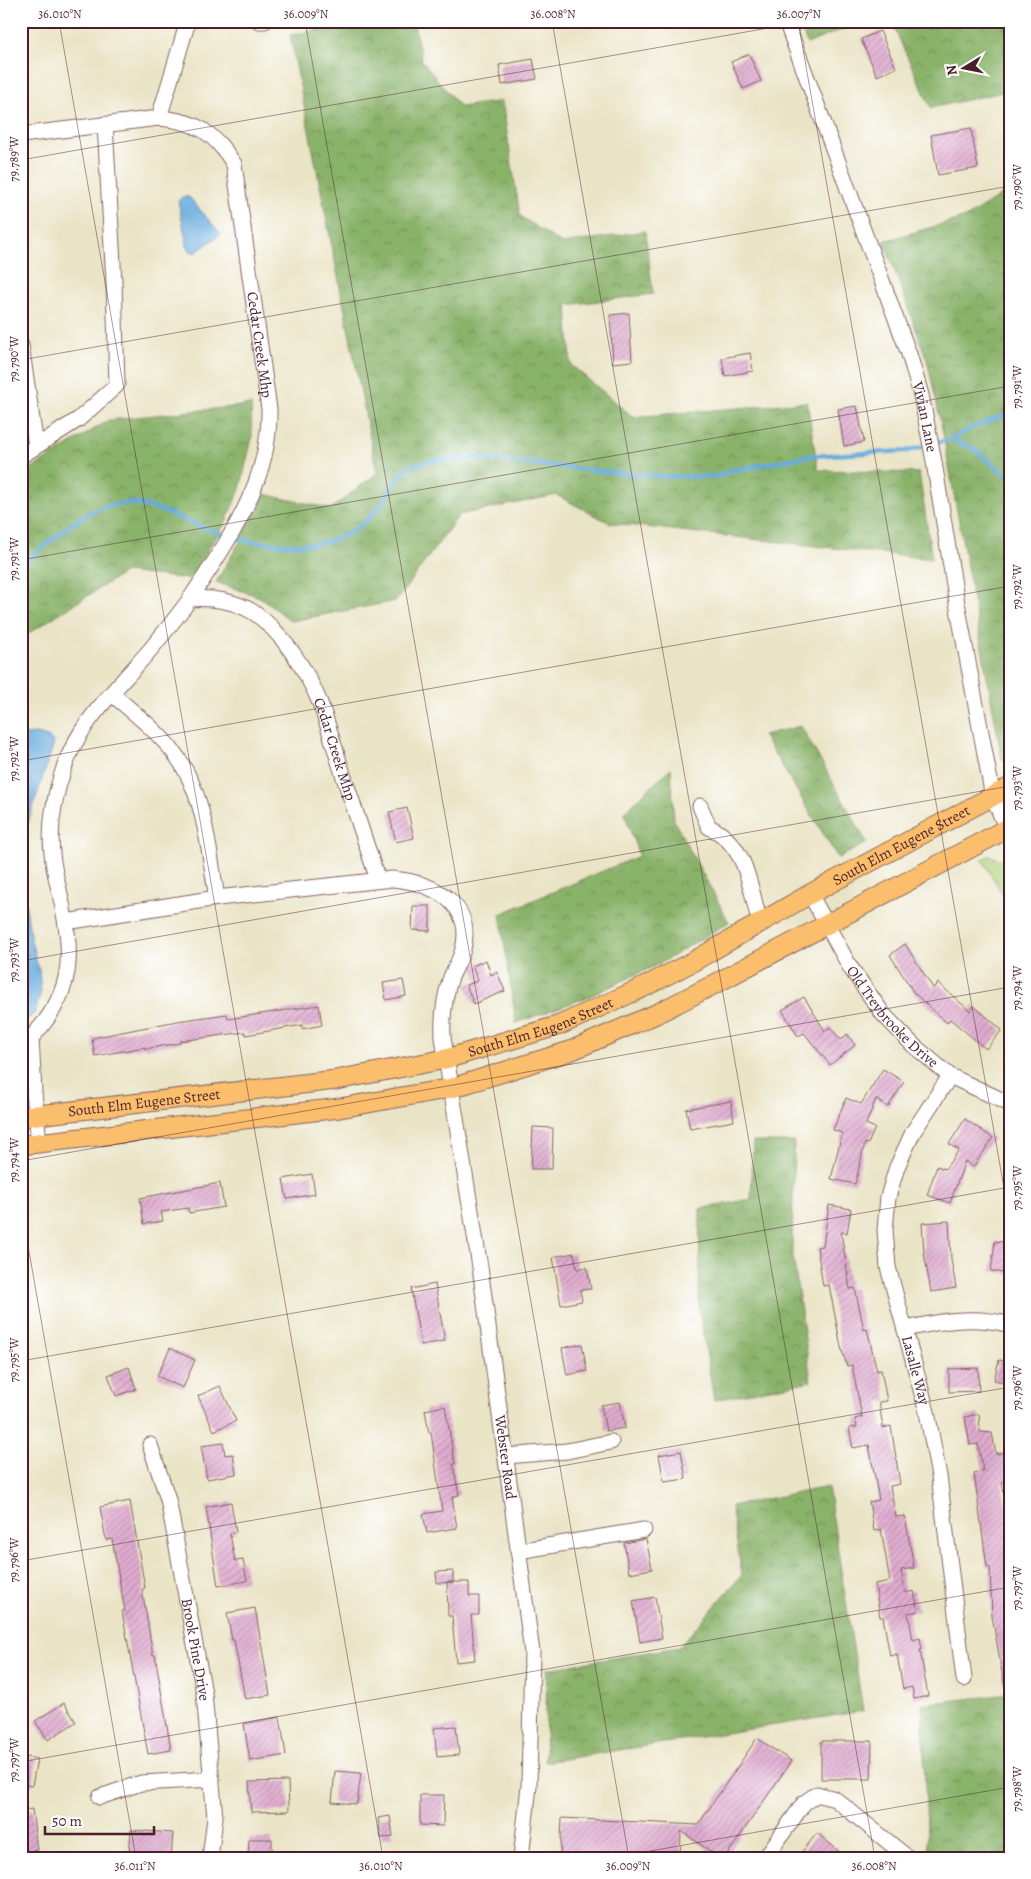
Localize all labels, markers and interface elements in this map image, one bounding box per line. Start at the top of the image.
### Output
text: 36.010°N [38,6,82,22]
text: 36.009°N [284,6,329,22]
text: 36.008°N [530,6,576,22]
text: 36.007°N [777,6,822,22]
north arrow [938,42,988,92]
text: N [941,63,962,77]
text: 79.789°W [6,136,22,182]
text: 79.790°W [1009,163,1025,210]
street label: Cedar Creek Mhp [242,290,277,399]
text: 79.790°W [6,335,22,382]
text: 79.791°W [1009,364,1025,409]
street label: Vivian Lane [907,378,942,454]
text: 79.791°W [6,536,22,581]
text: 79.792°W [1009,564,1025,610]
street label: Cedar Creek Mhp [309,695,361,803]
text: 79.792°W [6,736,22,782]
text: 79.793°W [1009,765,1025,810]
street label: South Elm Eugene Street [829,800,973,890]
text: 79.793°W [6,937,22,982]
street label: Old Treybrooke Drive [842,962,943,1072]
text: 79.794°W [1009,965,1025,1010]
street label: South Elm Eugene Street [465,992,616,1062]
street label: South Elm Eugene Street [67,1084,221,1121]
text: 79.794°W [6,1137,22,1182]
text: 79.795°W [1009,1165,1025,1210]
street label: Lasalle Way [897,1333,935,1407]
text: 79.795°W [6,1337,22,1382]
text: 79.796°W [1009,1365,1025,1411]
street label: Webster Road [490,1413,521,1502]
text: 79.796°W [6,1537,22,1583]
text: 79.797°W [1009,1565,1025,1610]
street label: Brook Pine Drive [177,1597,215,1702]
text: 79.797°W [6,1737,22,1782]
text: 79.798°W [1009,1766,1025,1812]
scale bar [45,1804,154,1836]
text: 50 m [52,1811,82,1831]
text: 36.011°N [114,1858,156,1874]
text: 36.010°N [359,1858,403,1874]
text: 36.009°N [606,1858,651,1874]
text: 36.008°N [851,1858,897,1874]

